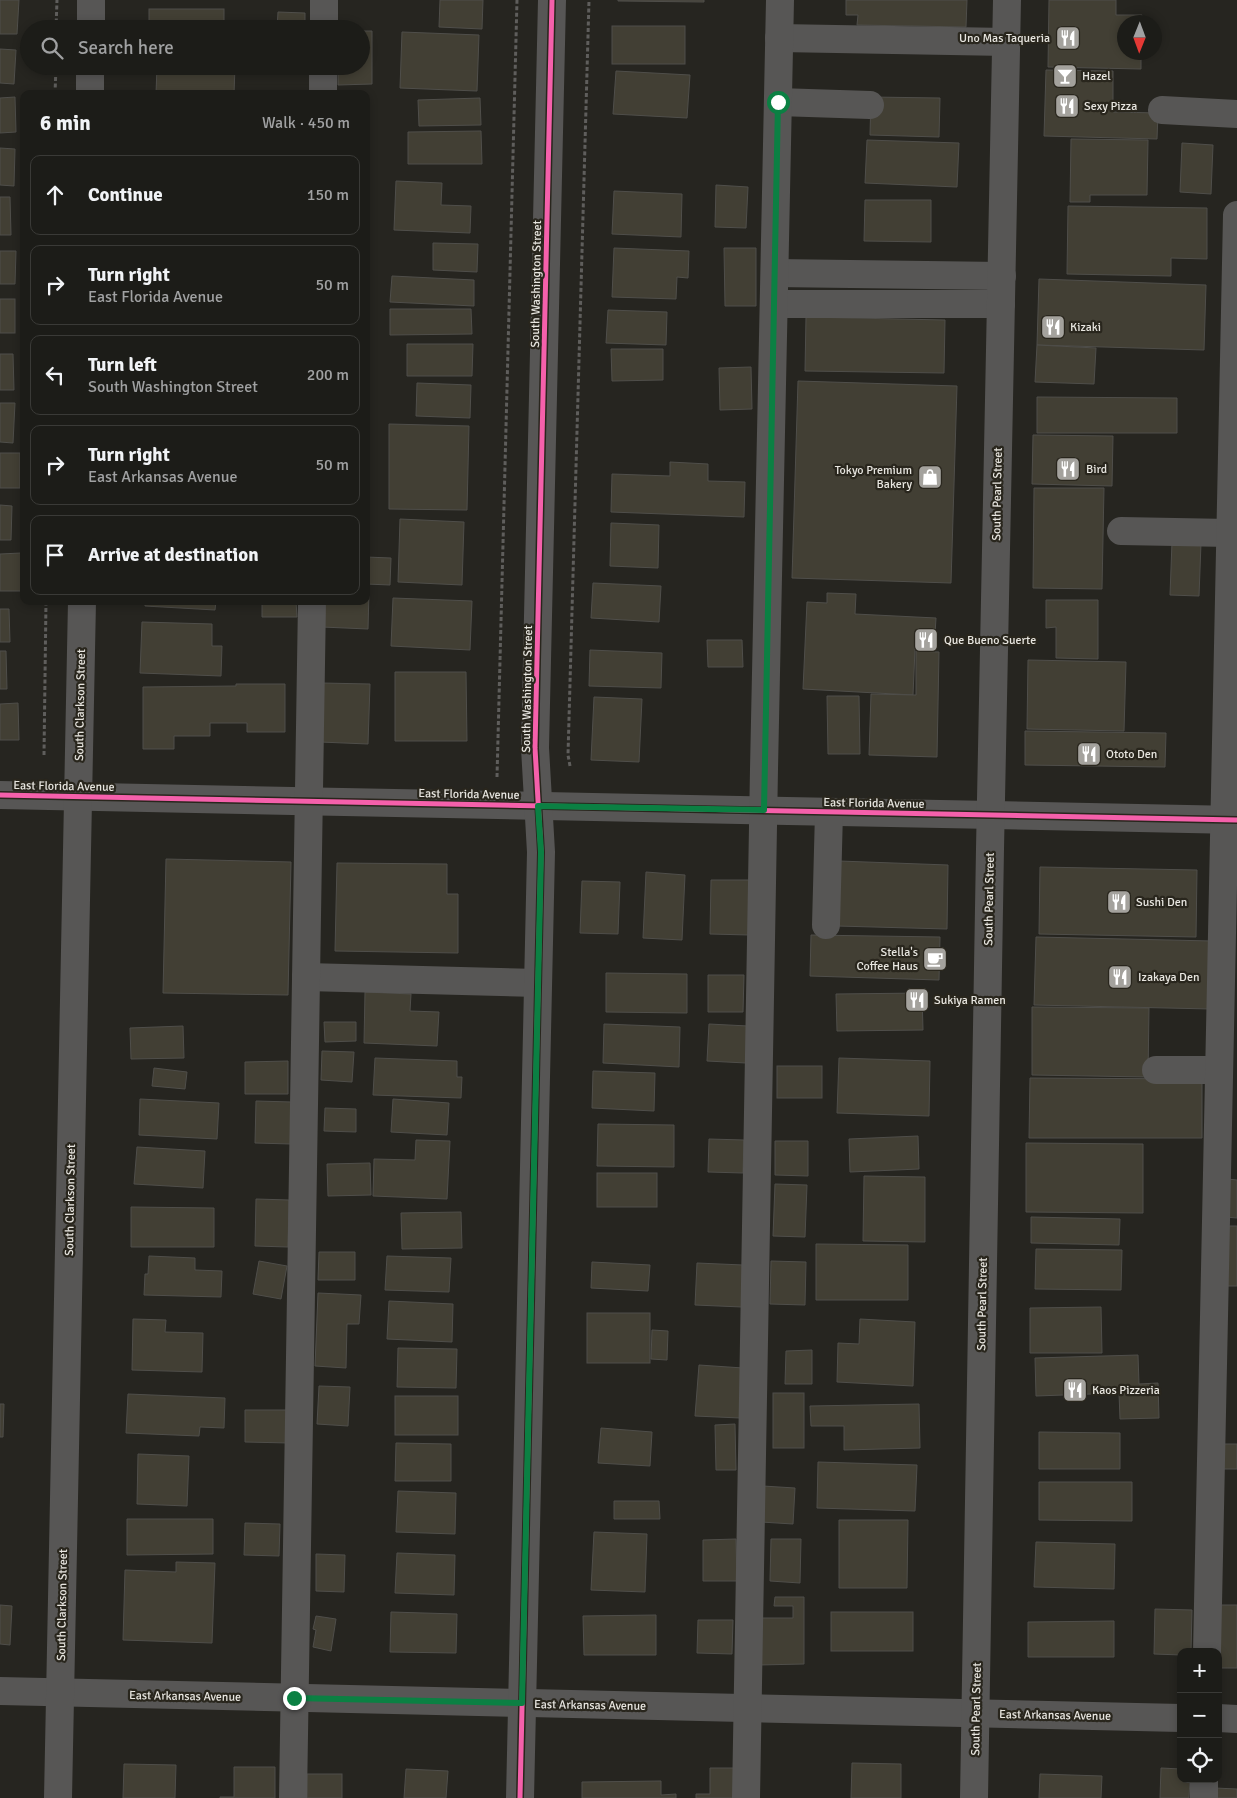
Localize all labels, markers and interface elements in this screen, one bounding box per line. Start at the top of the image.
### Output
north arrow [1117,15,1162,60]
search box [20,20,370,75]
restaurant icon: Uno Mas Taqueria [1055,25,1081,51]
place label: Uno Mas Taqueria [959,31,1050,46]
icon: search [38,34,66,62]
text: Search here [78,36,174,60]
bar icon: Hazel [1052,63,1078,89]
place label: Hazel [1082,69,1111,84]
route start [767,91,790,114]
restaurant icon: Sexy Pizza [1054,93,1080,119]
place label: Sexy Pizza [1084,99,1137,114]
text: 6 min [40,110,91,136]
text: Walk · 450 m [262,113,350,133]
icon: ahead [41,181,69,209]
text: Continue [88,183,163,207]
text: 150 m [307,185,349,205]
street label: South Washington Street [528,220,545,348]
text: Turn right [88,263,170,287]
icon: right [41,271,69,299]
text: 50 m [315,275,349,295]
text: East Florida Avenue [88,287,223,307]
restaurant icon: Kizaki [1040,314,1066,340]
place label: Kizaki [1070,320,1101,335]
text: Turn left [88,353,157,377]
icon: left [41,361,69,389]
text: 200 m [307,365,349,385]
text: South Washington Street [88,377,258,397]
text: Turn right [88,443,170,467]
street label: South Pearl Street [989,447,1006,541]
icon: right [41,451,69,479]
text: 50 m [315,455,349,475]
restaurant icon: Bird [1055,456,1081,482]
place label: Bird [1086,462,1107,477]
place label: Tokyo Premium Bakery [835,463,912,492]
shop icon: Tokyo Premium Bakery [917,464,943,490]
text: East Arkansas Avenue [88,467,237,487]
icon: arrive [41,541,69,569]
text: Arrive at destination [88,543,259,567]
street label: South Washington Street [519,625,536,753]
restaurant icon: Que Bueno Suerte [913,627,939,653]
place label: Que Bueno Suerte [944,633,1036,648]
street label: South Clarkson Street [72,649,89,761]
restaurant icon: Ototo Den [1076,741,1102,767]
place label: Ototo Den [1106,747,1157,762]
street label: East Florida Avenue [13,778,115,795]
street label: East Florida Avenue [418,786,520,803]
street label: East Florida Avenue [823,795,925,812]
street label: South Pearl Street [981,852,998,946]
restaurant icon: Sushi Den [1106,889,1132,915]
place label: Sushi Den [1136,895,1187,910]
place label: Stella's Coffee Haus [856,945,918,974]
cafe icon: Stella's Coffee Haus [922,946,948,972]
restaurant icon: Izakaya Den [1107,964,1133,990]
place label: Izakaya Den [1138,970,1199,985]
restaurant icon: Sukiya Ramen [904,987,930,1013]
place label: Sukiya Ramen [934,993,1006,1008]
street label: South Clarkson Street [62,1144,79,1256]
street label: South Pearl Street [974,1257,991,1351]
restaurant icon: Kaos Pizzeria [1062,1377,1088,1403]
place label: Kaos Pizzeria [1092,1383,1160,1398]
street label: South Clarkson Street [54,1549,71,1661]
map controls [1177,1648,1222,1783]
button: + [1177,1648,1222,1693]
street label: South Pearl Street [968,1662,985,1756]
route end [283,1687,306,1710]
street label: East Arkansas Avenue [129,1688,241,1705]
button: − [1177,1693,1222,1738]
street label: East Arkansas Avenue [534,1697,646,1714]
street label: East Arkansas Avenue [999,1707,1111,1724]
button: locate [1177,1738,1222,1783]

